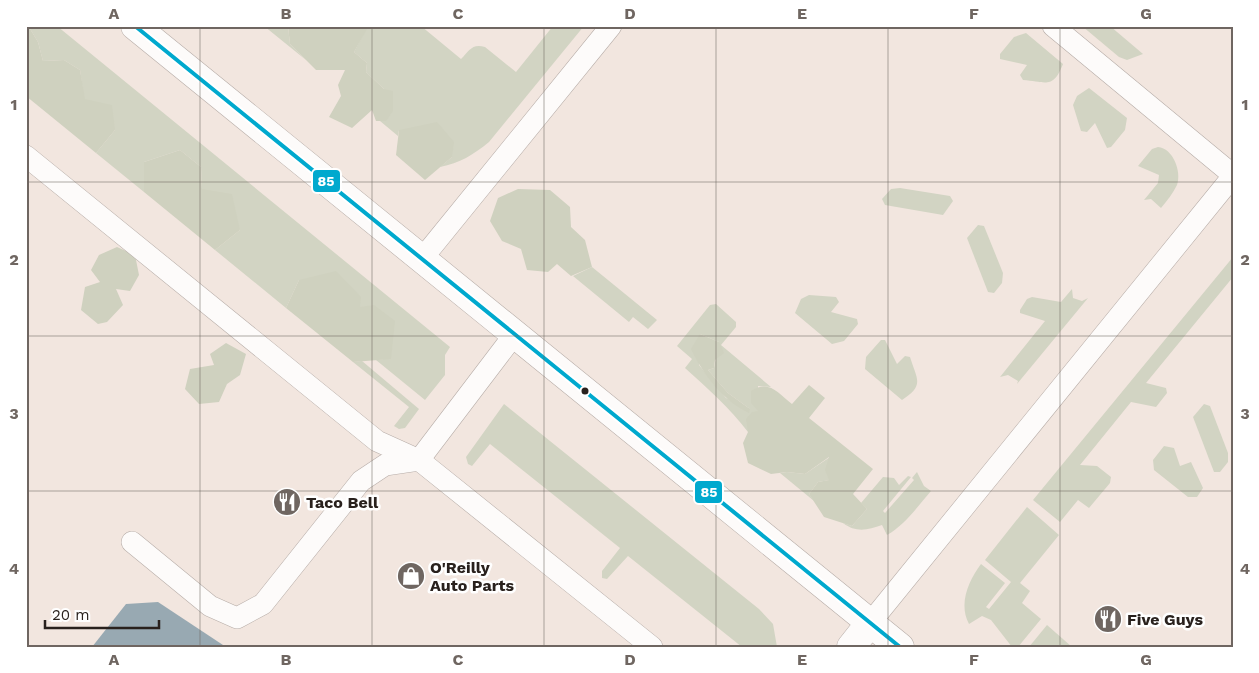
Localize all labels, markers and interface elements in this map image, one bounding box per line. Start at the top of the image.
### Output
text: A [109,4,120,23]
text: B [281,4,292,23]
text: C [453,4,464,23]
text: D [624,4,636,23]
text: E [797,4,807,23]
text: F [969,4,979,23]
text: G [1140,4,1152,23]
text: 1 [11,95,17,114]
text: 1 [1242,95,1248,114]
line badge: 85 [312,169,341,193]
text: 85 [318,173,334,189]
text: 2 [9,250,19,269]
text: 2 [1240,250,1250,269]
unlabelled marker [580,386,590,396]
text: 3 [9,404,19,423]
text: 3 [1240,404,1250,423]
line badge: 85 [694,480,723,504]
text: 85 [701,484,717,500]
restaurant icon: Taco Bell [272,487,302,517]
place label: Taco Bell [306,493,379,512]
place label: O'Reilly Auto Parts [430,558,514,595]
text: 4 [9,559,19,578]
text: 4 [1240,559,1250,578]
shop icon: O'Reilly Auto Parts [396,561,426,591]
scale bar [45,598,159,630]
restaurant icon: Five Guys [1093,604,1123,634]
text: 20 m [52,606,90,624]
place label: Five Guys [1127,610,1203,629]
text: A [109,650,120,669]
text: B [281,650,292,669]
text: C [453,650,464,669]
text: D [624,650,636,669]
text: E [797,650,807,669]
text: F [969,650,979,669]
text: G [1140,650,1152,669]

